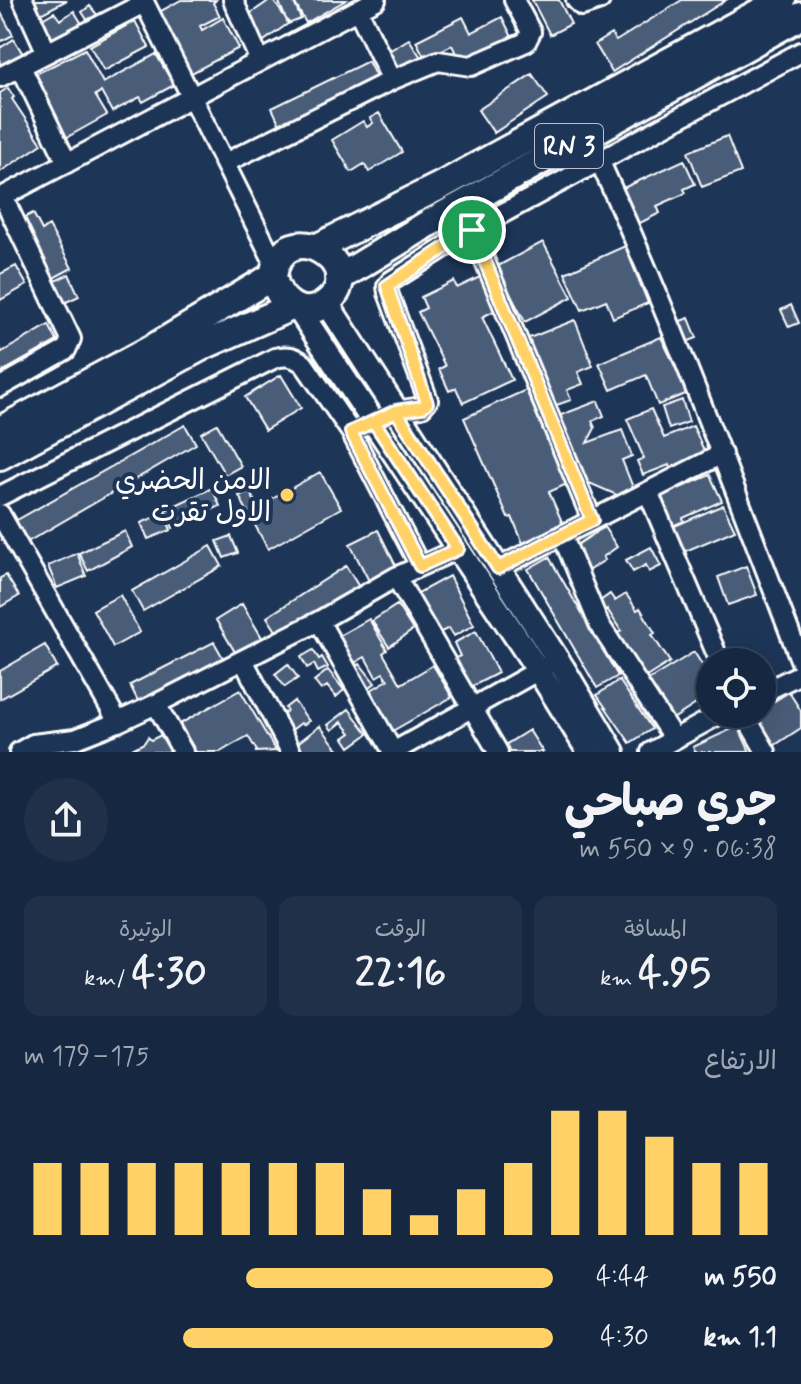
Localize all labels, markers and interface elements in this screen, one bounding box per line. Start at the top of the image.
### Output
road number: RN 3 [535,124,603,168]
pin [438,196,506,264]
icon: arrive [450,208,494,252]
place label: الامن الحضري الاول تقرت [115,463,271,532]
marker: الامن الحضري الاول تقرت [278,486,296,504]
map controls [696,648,776,728]
button: locate [696,648,776,728]
text: جري صباحي [564,774,777,832]
button: share [24,778,108,862]
text: 06:38 · 9 × 550 m [580,833,777,867]
text: الوتيرة [119,916,172,944]
text: الوقت [375,916,426,944]
text: المسافة [624,916,687,944]
text: 4:30 [132,948,207,1000]
text: 22:16 [355,948,446,1000]
text: 4.95 [638,948,711,1000]
text: /km [84,965,132,993]
text: km [600,965,638,993]
text: 175–179 m [24,1040,149,1074]
text: الارتفاع [704,1045,777,1079]
text: 4:44 [596,1261,649,1295]
text: 550 m [704,1261,777,1295]
text: 4:30 [600,1321,649,1355]
text: 1.1 km [703,1321,777,1355]

